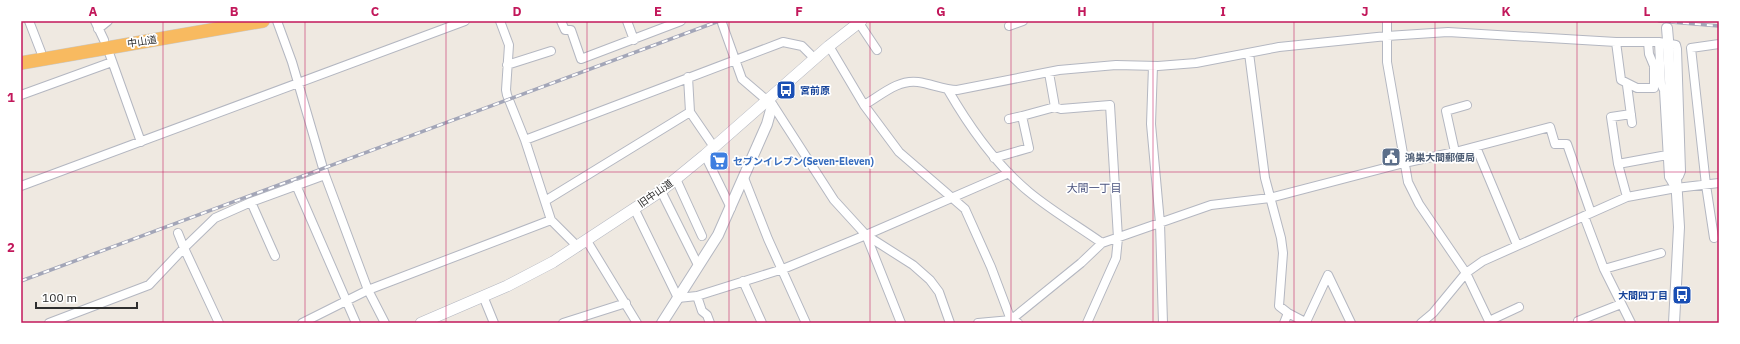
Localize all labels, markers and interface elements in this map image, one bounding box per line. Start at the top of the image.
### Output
text: A [89,3,98,20]
text: B [230,3,239,20]
text: C [371,3,380,20]
text: D [512,3,522,20]
text: E [654,3,662,20]
text: F [795,3,803,20]
text: G [936,3,946,20]
text: H [1077,3,1087,20]
text: I [1220,3,1226,20]
text: J [1361,3,1369,20]
text: K [1501,3,1511,20]
text: L [1644,3,1651,20]
street label: 中山道 [126,33,158,50]
bus stop icon: 宮前原 [775,79,797,101]
place label: 宮前原 [800,84,830,97]
text: 1 [7,89,15,106]
public building icon: 鴻巣大間郵便局 [1380,146,1402,168]
supermarket icon: セブンイレブン(Seven-Eleven) [708,150,730,172]
place label: 鴻巣大間郵便局 [1405,151,1475,164]
place label: セブンイレブン(Seven-Eleven) [733,155,875,168]
street label: 旧中山道 [635,177,675,210]
district label: 大間一丁目 [1067,181,1122,195]
text: 2 [7,239,15,256]
scale bar [36,284,137,310]
bus stop icon: 大間四丁目 [1671,284,1693,306]
place label: 大間四丁目 [1618,289,1668,302]
text: 100 m [42,290,77,305]

